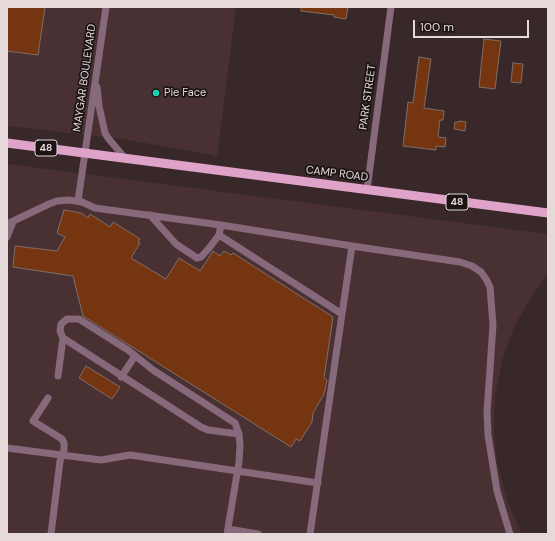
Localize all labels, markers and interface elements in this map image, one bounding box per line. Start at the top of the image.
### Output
scale bar [415,12,531,38]
text: 100 m [420,19,454,35]
street label: MAYGAR BOULEVARD [71,23,99,133]
street label: PARK STREET [357,63,379,131]
place label: Pie Face [164,86,206,100]
marker: Pie Face [151,88,161,98]
road number: 48 [35,140,57,156]
street label: CAMP ROAD [305,164,369,184]
road number: 48 [446,194,468,210]

